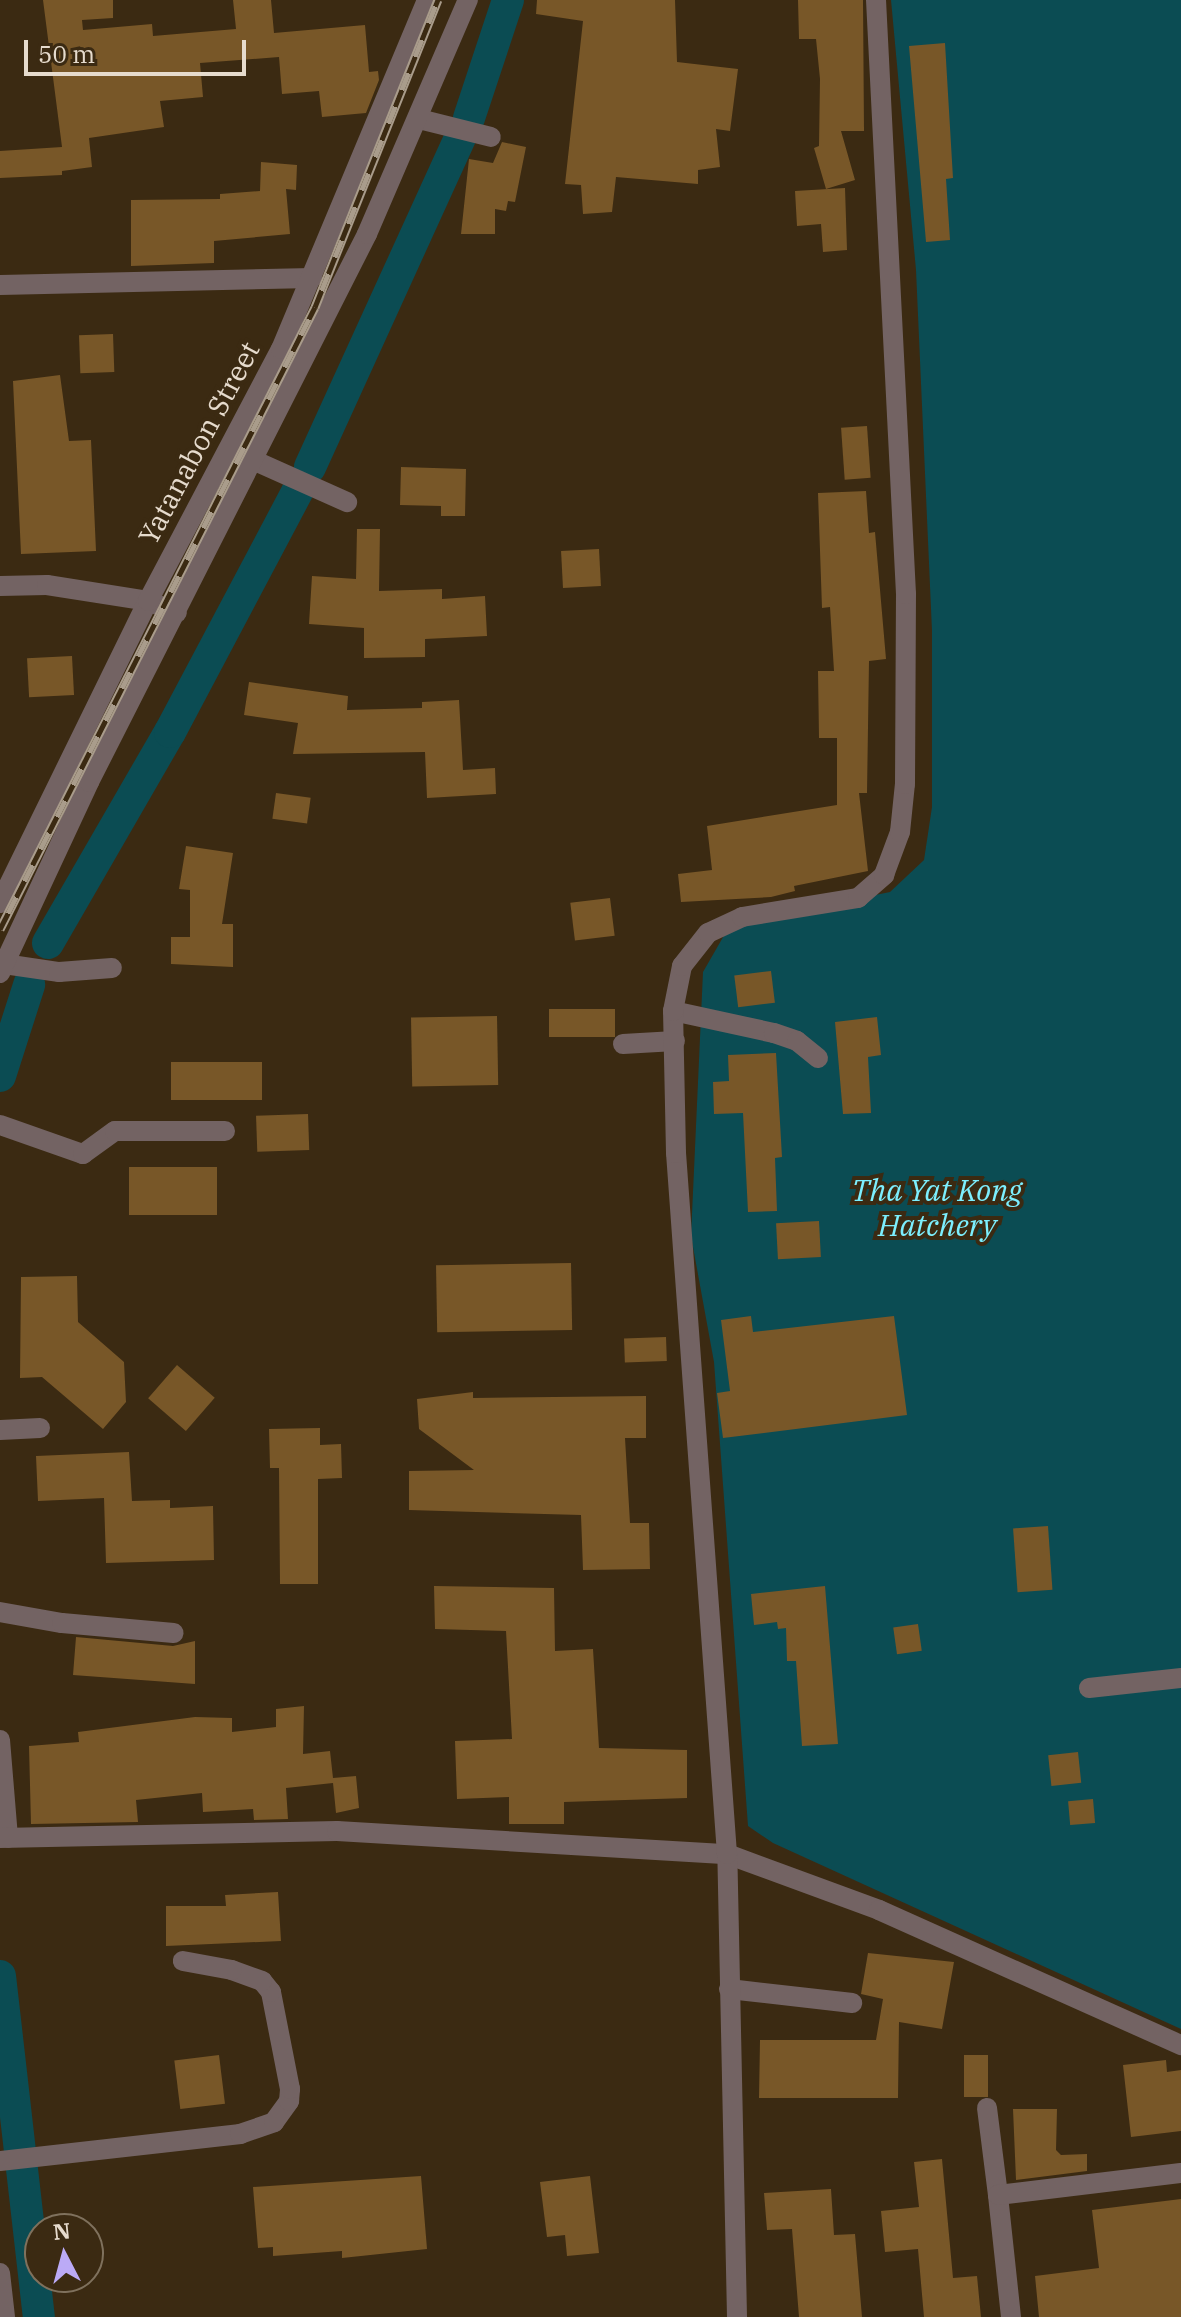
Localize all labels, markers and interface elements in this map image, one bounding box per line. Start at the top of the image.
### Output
scale bar [28,24,250,74]
text: 50 m [38,38,95,70]
street label: Yatanabon Street [131,336,267,550]
water label: Tha Yat Kong Hatchery [852,1172,1022,1242]
north arrow [24,2213,104,2293]
text: N [51,2215,72,2246]

